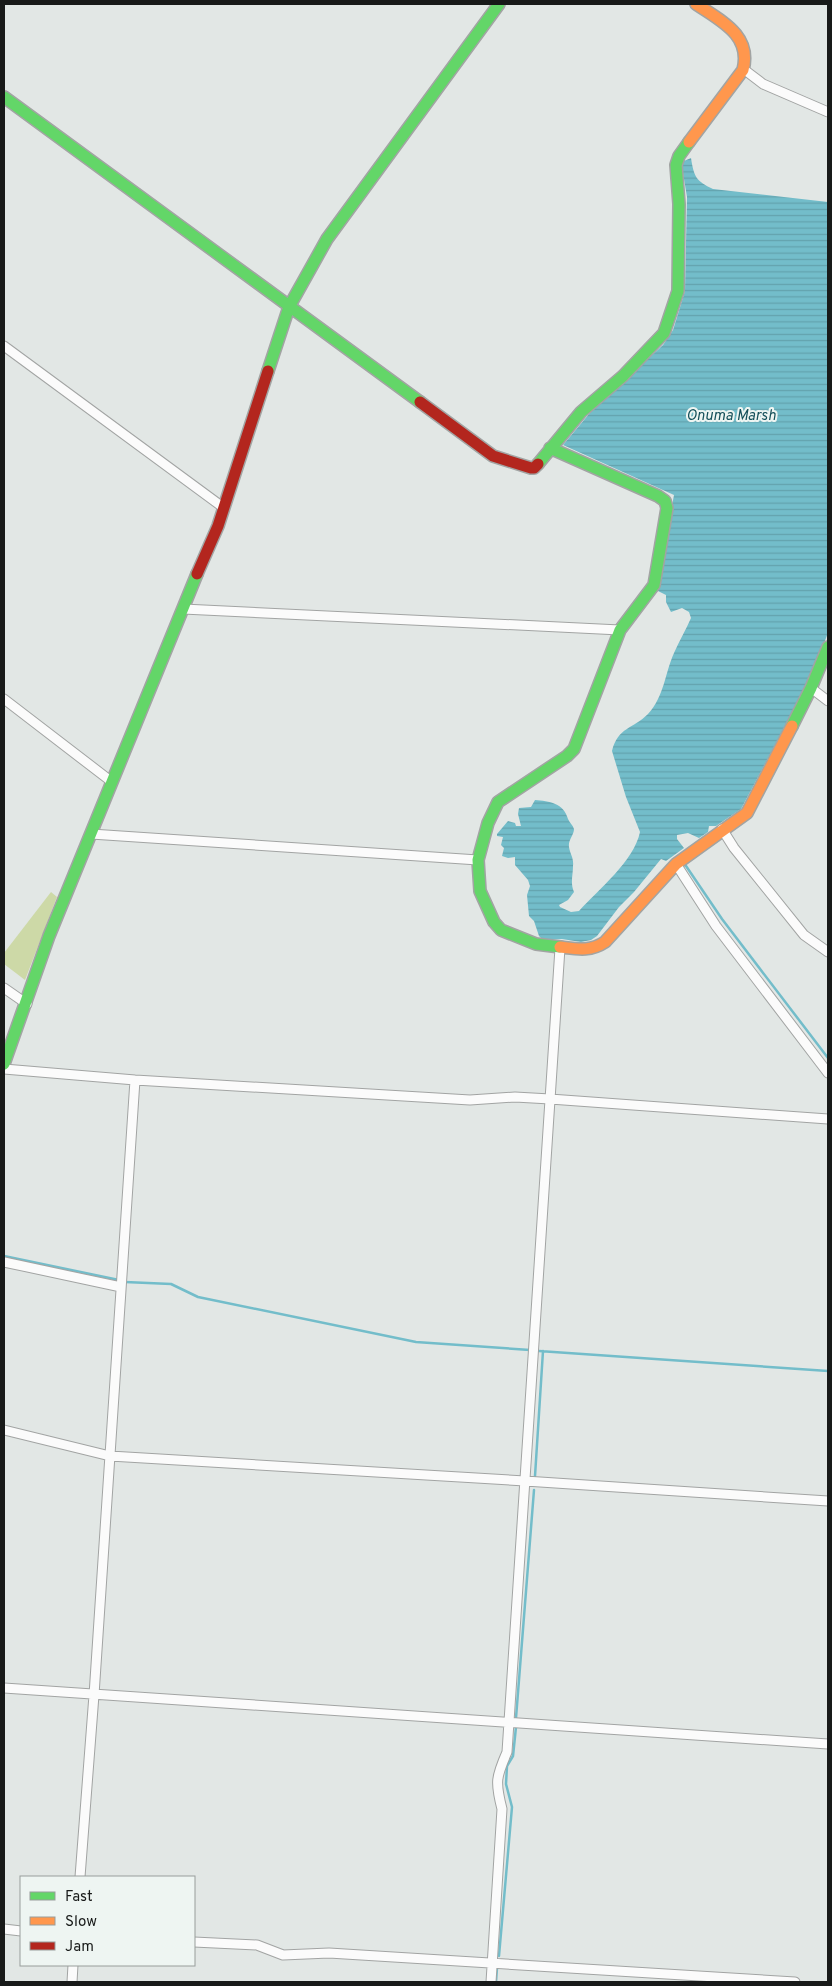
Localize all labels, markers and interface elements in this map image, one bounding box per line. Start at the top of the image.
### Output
water label: Onuma Marsh [686,407,776,426]
legend [20,1876,195,1966]
text: Fast [65,1888,93,1907]
text: Slow [65,1913,97,1932]
text: Jam [65,1938,94,1957]

